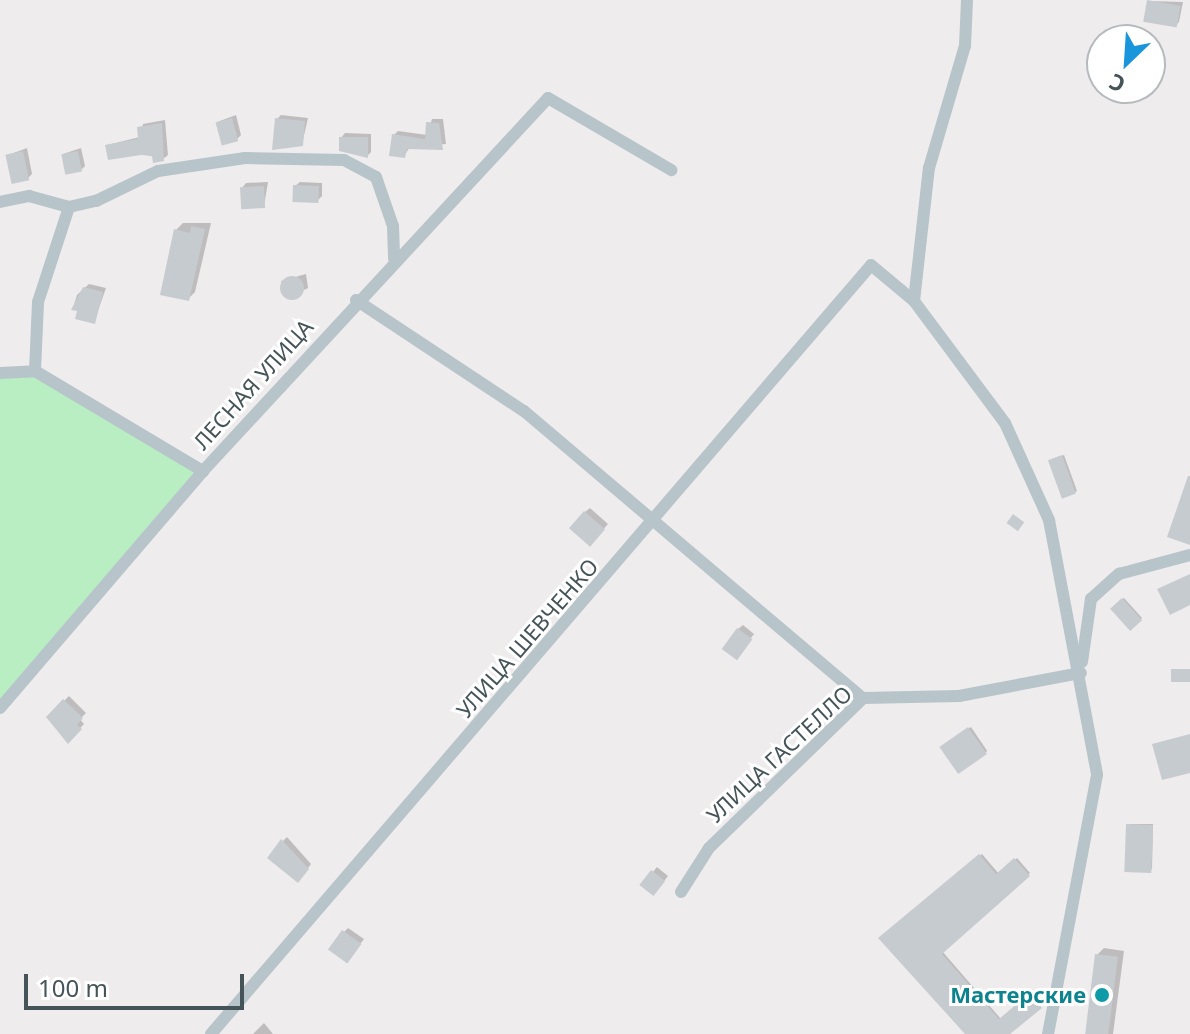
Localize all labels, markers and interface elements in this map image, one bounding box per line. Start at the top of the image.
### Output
north arrow [1086,24,1166,104]
text: С [1104,67,1129,101]
street label: ЛЕСНАЯ УЛИЦА [188,314,318,454]
street label: УЛИЦА ШЕВЧЕНКО [451,553,603,723]
street label: УЛИЦА ГАСТЕЛЛО [701,680,857,828]
scale bar [28,958,248,1008]
text: 100 m [38,971,108,1004]
place label: Мастерские [950,982,1086,1008]
marker: Мастерские [1093,986,1111,1004]

